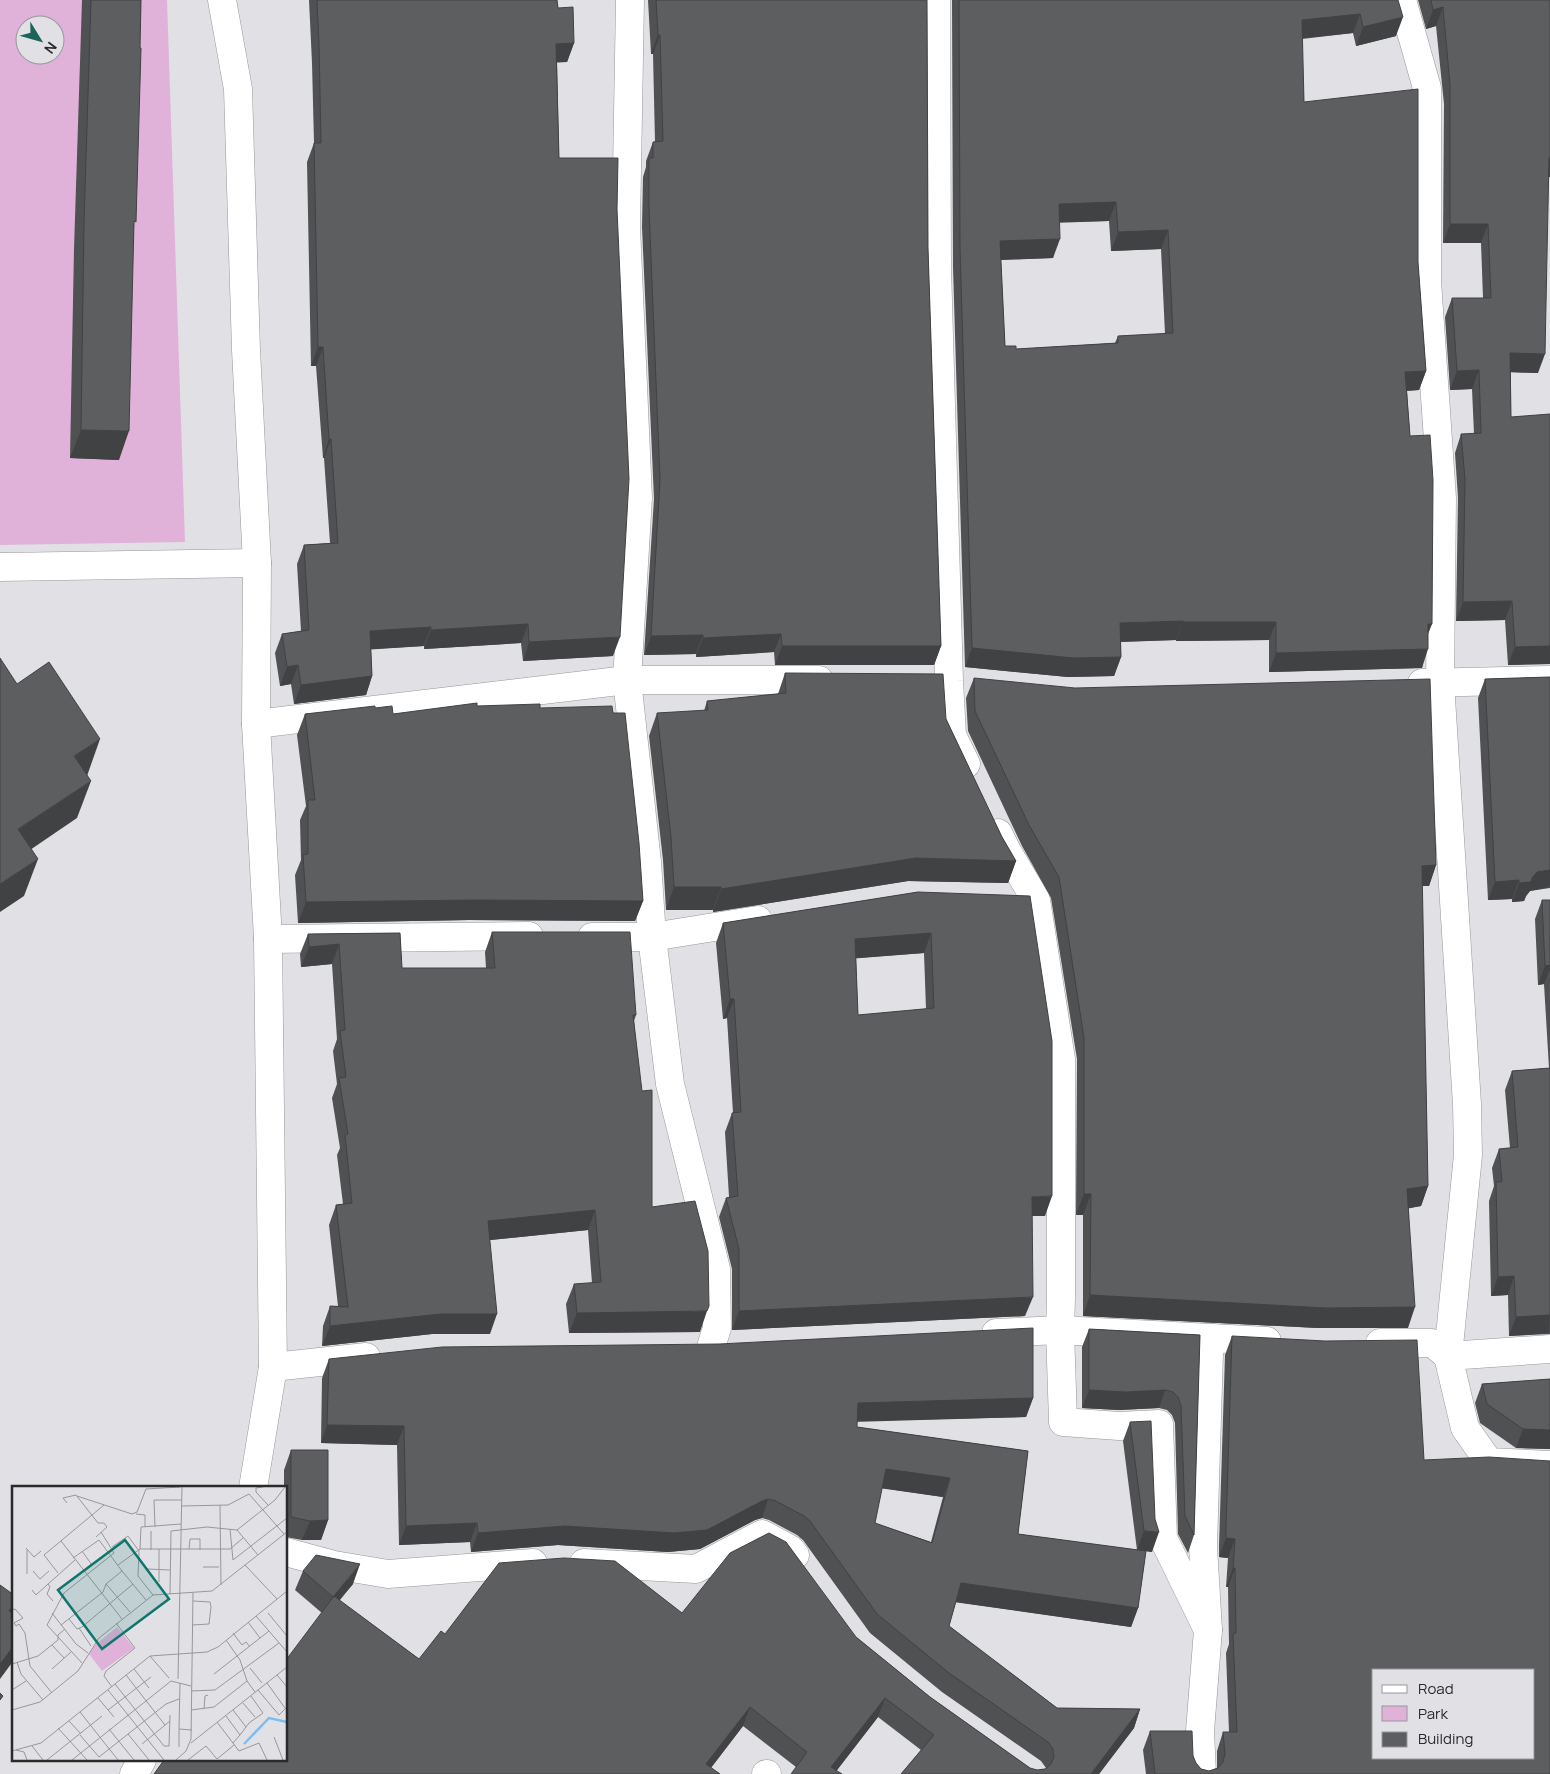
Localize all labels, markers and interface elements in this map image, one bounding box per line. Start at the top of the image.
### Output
north arrow [15,15,65,65]
text: N [40,38,61,58]
inset map [12,1486,288,1762]
legend [1372,1669,1535,1759]
text: Road [1418,1678,1454,1699]
text: Park [1418,1703,1448,1724]
text: Building [1418,1728,1473,1749]

